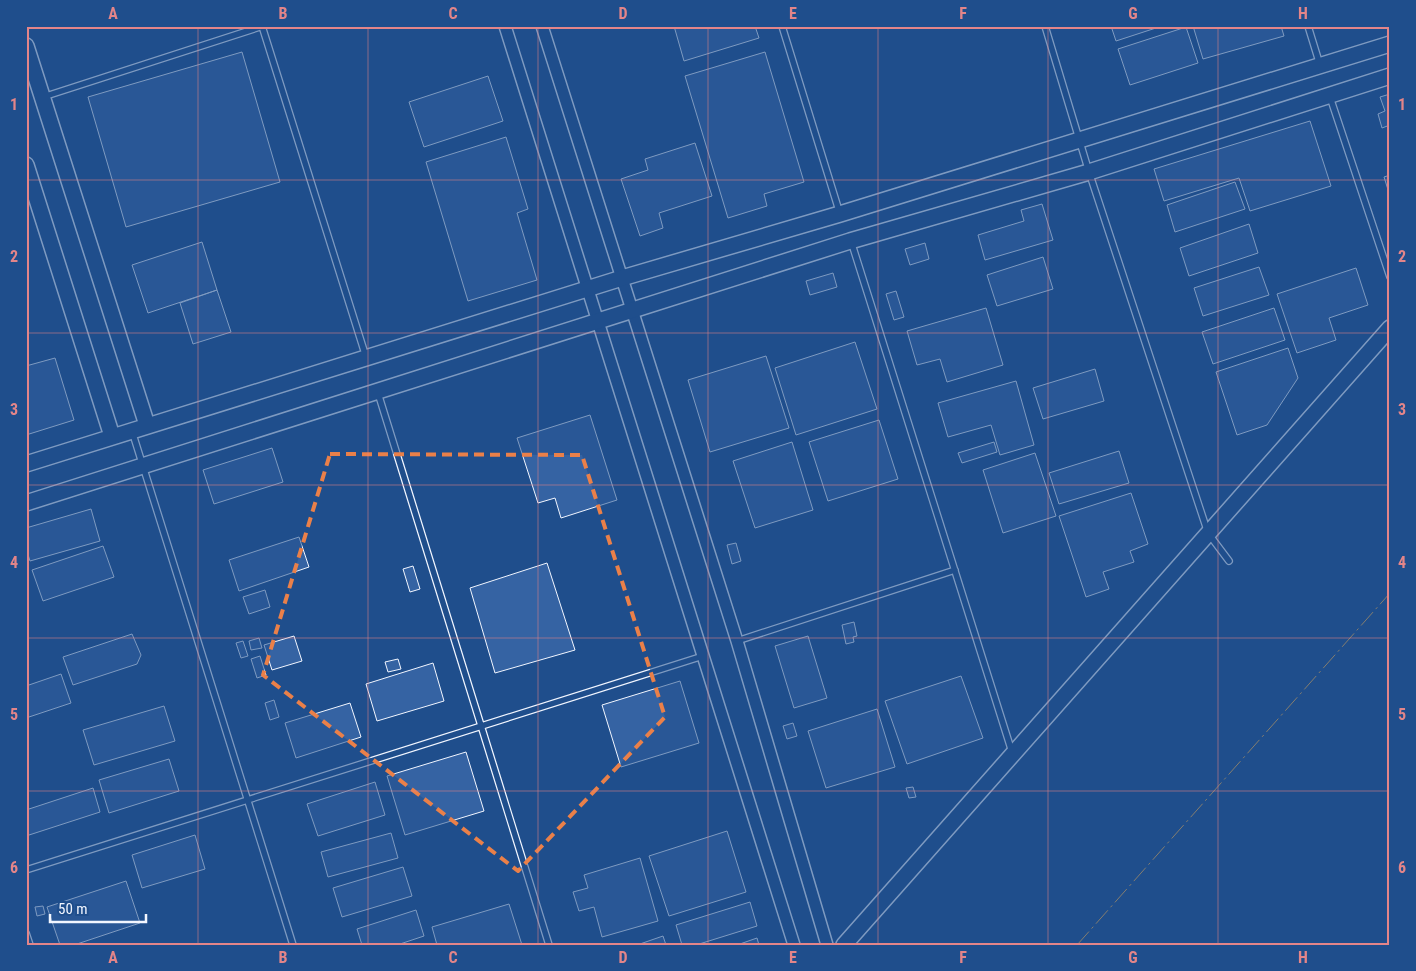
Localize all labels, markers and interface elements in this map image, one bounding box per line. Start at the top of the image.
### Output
text: A [108,4,118,23]
text: B [279,4,288,23]
text: C [448,4,458,23]
text: D [618,4,628,23]
text: E [789,4,797,23]
text: F [959,4,967,23]
text: G [1128,4,1138,23]
text: H [1298,4,1308,23]
text: 1 [10,95,18,114]
text: 1 [1398,95,1406,114]
text: 2 [10,247,18,266]
text: 2 [1398,247,1406,266]
text: 3 [10,400,18,419]
text: 3 [1398,400,1406,419]
text: 4 [10,553,18,572]
text: 4 [1398,553,1406,572]
text: 5 [10,705,18,724]
text: 5 [1398,705,1406,724]
text: 6 [10,858,18,877]
text: 6 [1398,858,1406,877]
scale bar [50,891,146,923]
text: 50 m [58,900,88,918]
text: A [108,948,118,967]
text: B [279,948,288,967]
text: C [448,948,458,967]
text: D [618,948,628,967]
text: E [789,948,797,967]
text: F [959,948,967,967]
text: G [1128,948,1138,967]
text: H [1298,948,1308,967]

